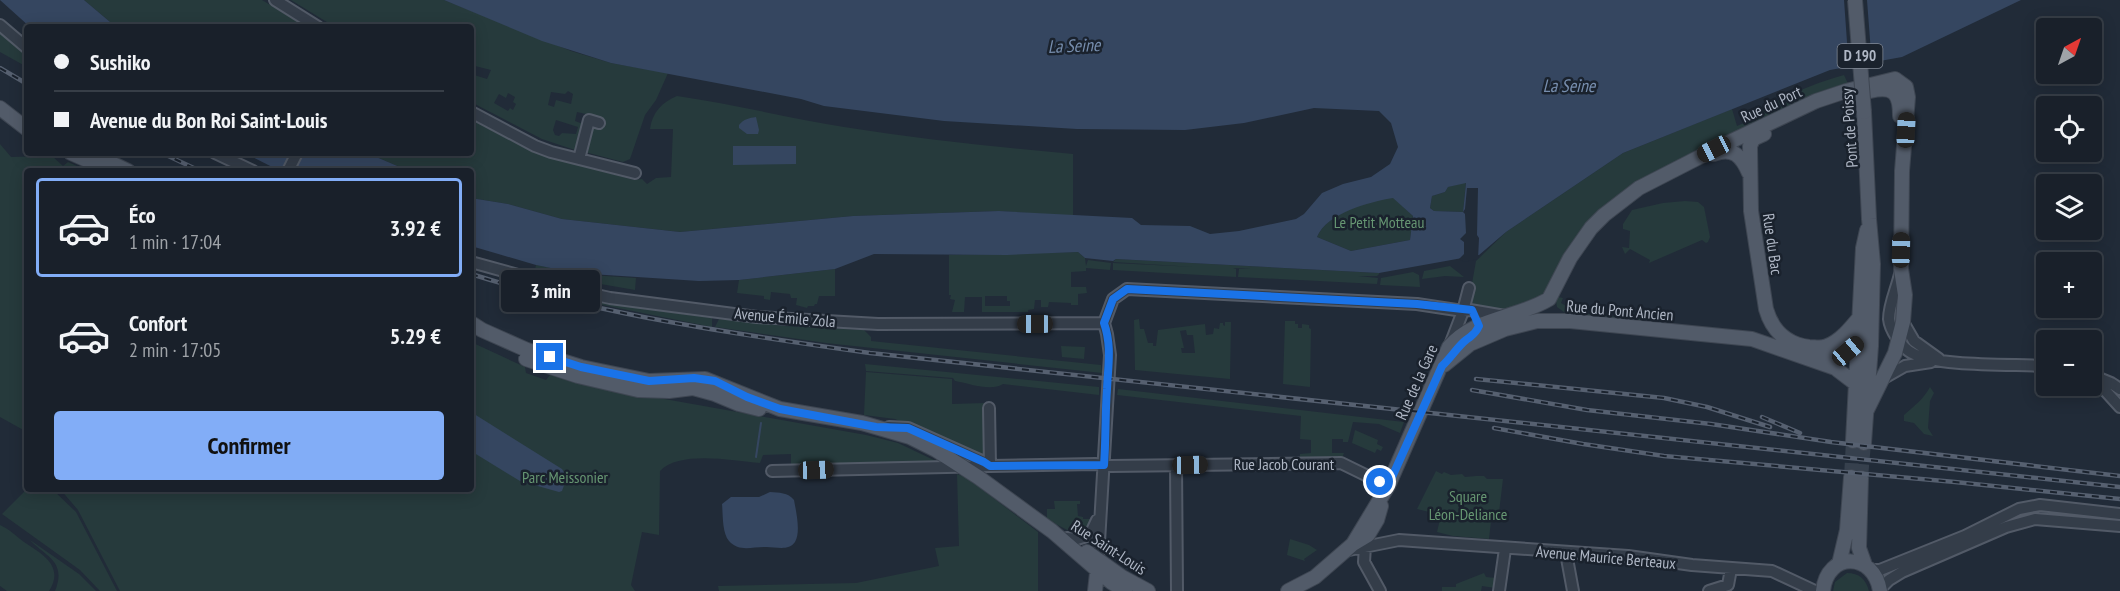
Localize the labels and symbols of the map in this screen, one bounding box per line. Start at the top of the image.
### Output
north arrow [2036,18,2102,84]
water label: La Seine [1047,33,1102,58]
road number: D 190 [1838,44,1882,68]
water label: La Seine [1543,74,1597,97]
street label: Rue du Port [1737,81,1805,127]
street label: Pont de Poissy [1836,88,1862,168]
car [1896,112,1916,148]
car [1694,133,1734,165]
park label: Le Petit Motteau [1334,212,1424,232]
street label: Rue du Bac [1759,212,1787,276]
car [1892,232,1910,268]
callout: 3 min [500,270,600,312]
street label: Rue du Pont Ancien [1566,295,1674,325]
street label: Avenue Émile Zola [734,303,836,331]
car [1017,315,1053,333]
car [1828,333,1868,369]
street label: Rue de la Gare [1391,341,1441,423]
route end [536,343,563,370]
street label: Rue Jacob Courant [1234,454,1335,474]
car [1172,456,1208,474]
car [798,460,834,480]
park label: Parc Meissonier [522,467,609,487]
route start [1366,468,1393,495]
park label: Square Léon-Deliance [1429,486,1507,524]
street label: Rue Saint-Louis [1068,515,1150,579]
street label: Avenue Maurice Berteaux [1535,541,1677,573]

